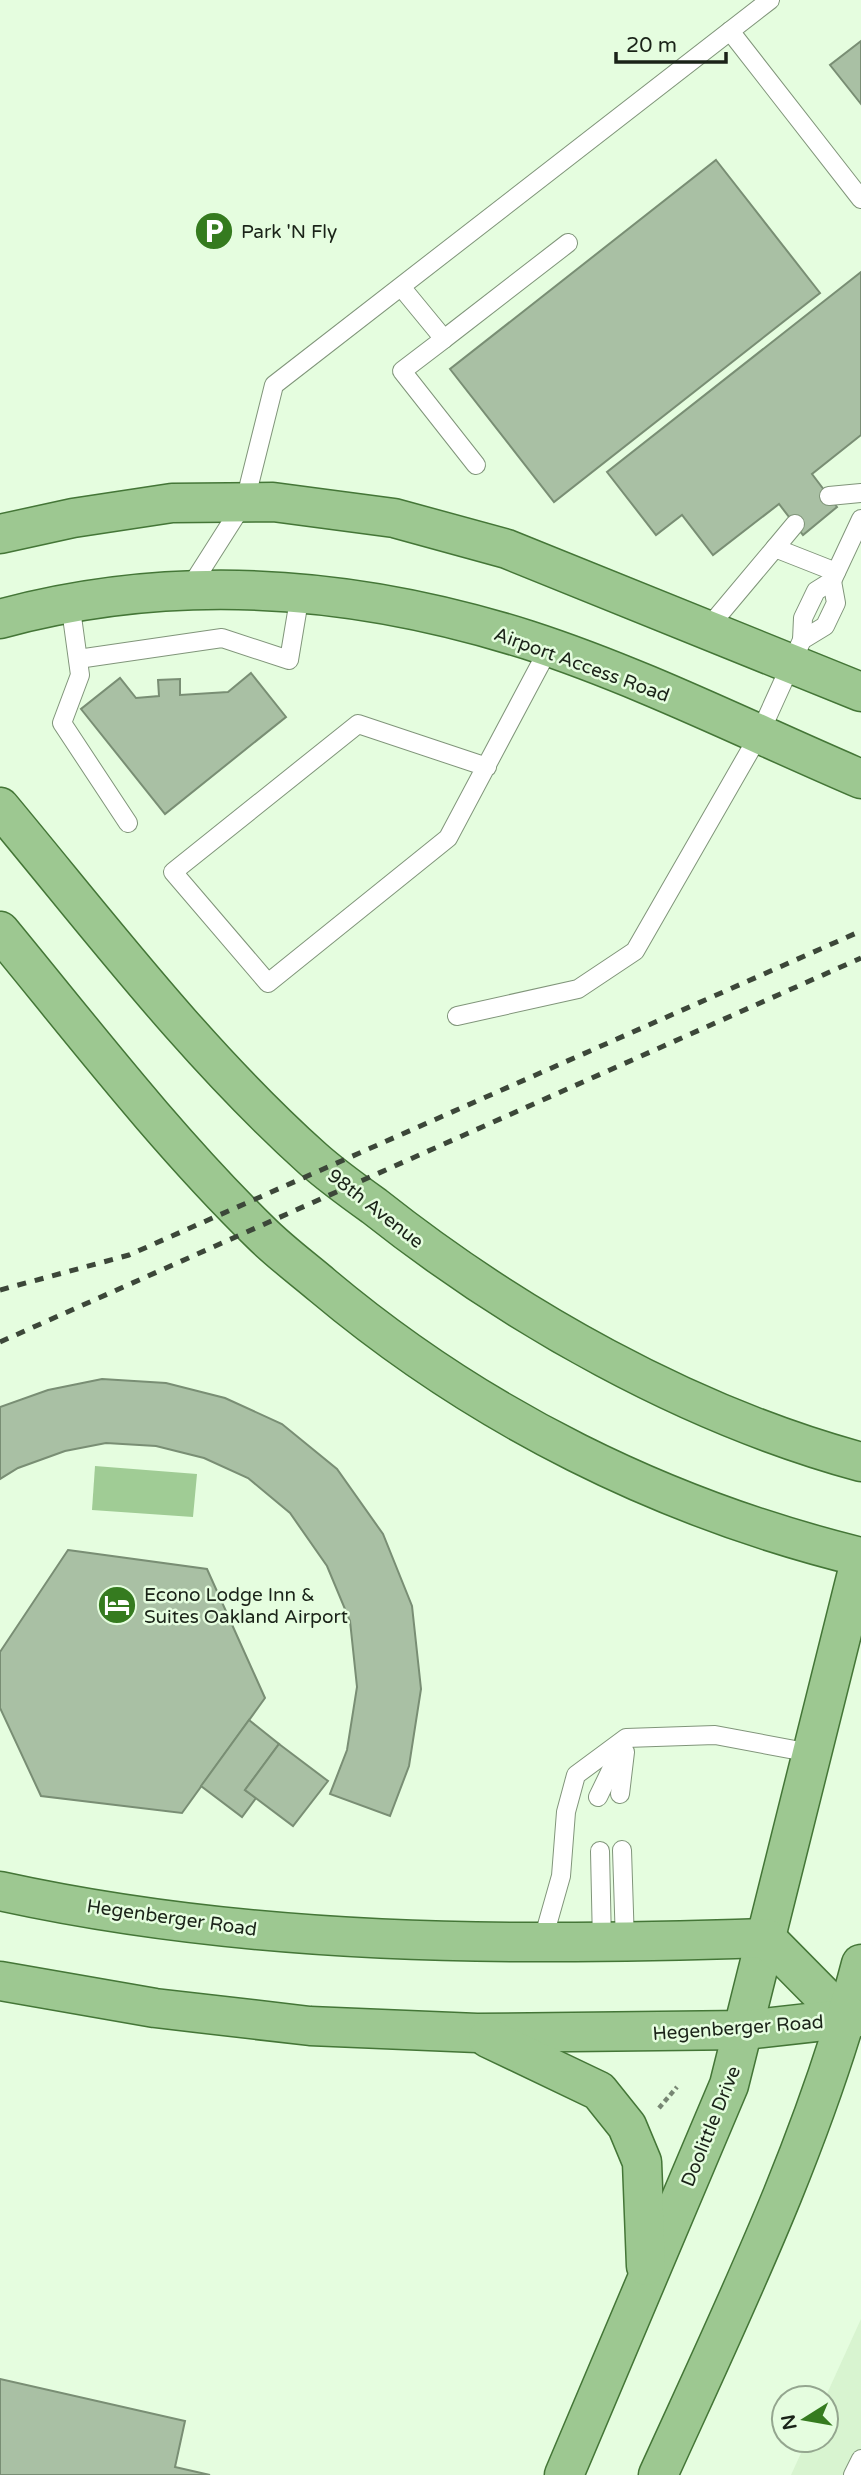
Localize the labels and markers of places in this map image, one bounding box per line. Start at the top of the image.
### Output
parking icon: Park 'N Fly [193,210,235,252]
place label: Park 'N Fly [241,221,337,243]
hotel icon: Econo Lodge Inn & Suites Oakland Airport [96,1584,138,1626]
place label: Econo Lodge Inn & Suites Oakland Airport [144,1584,348,1628]

